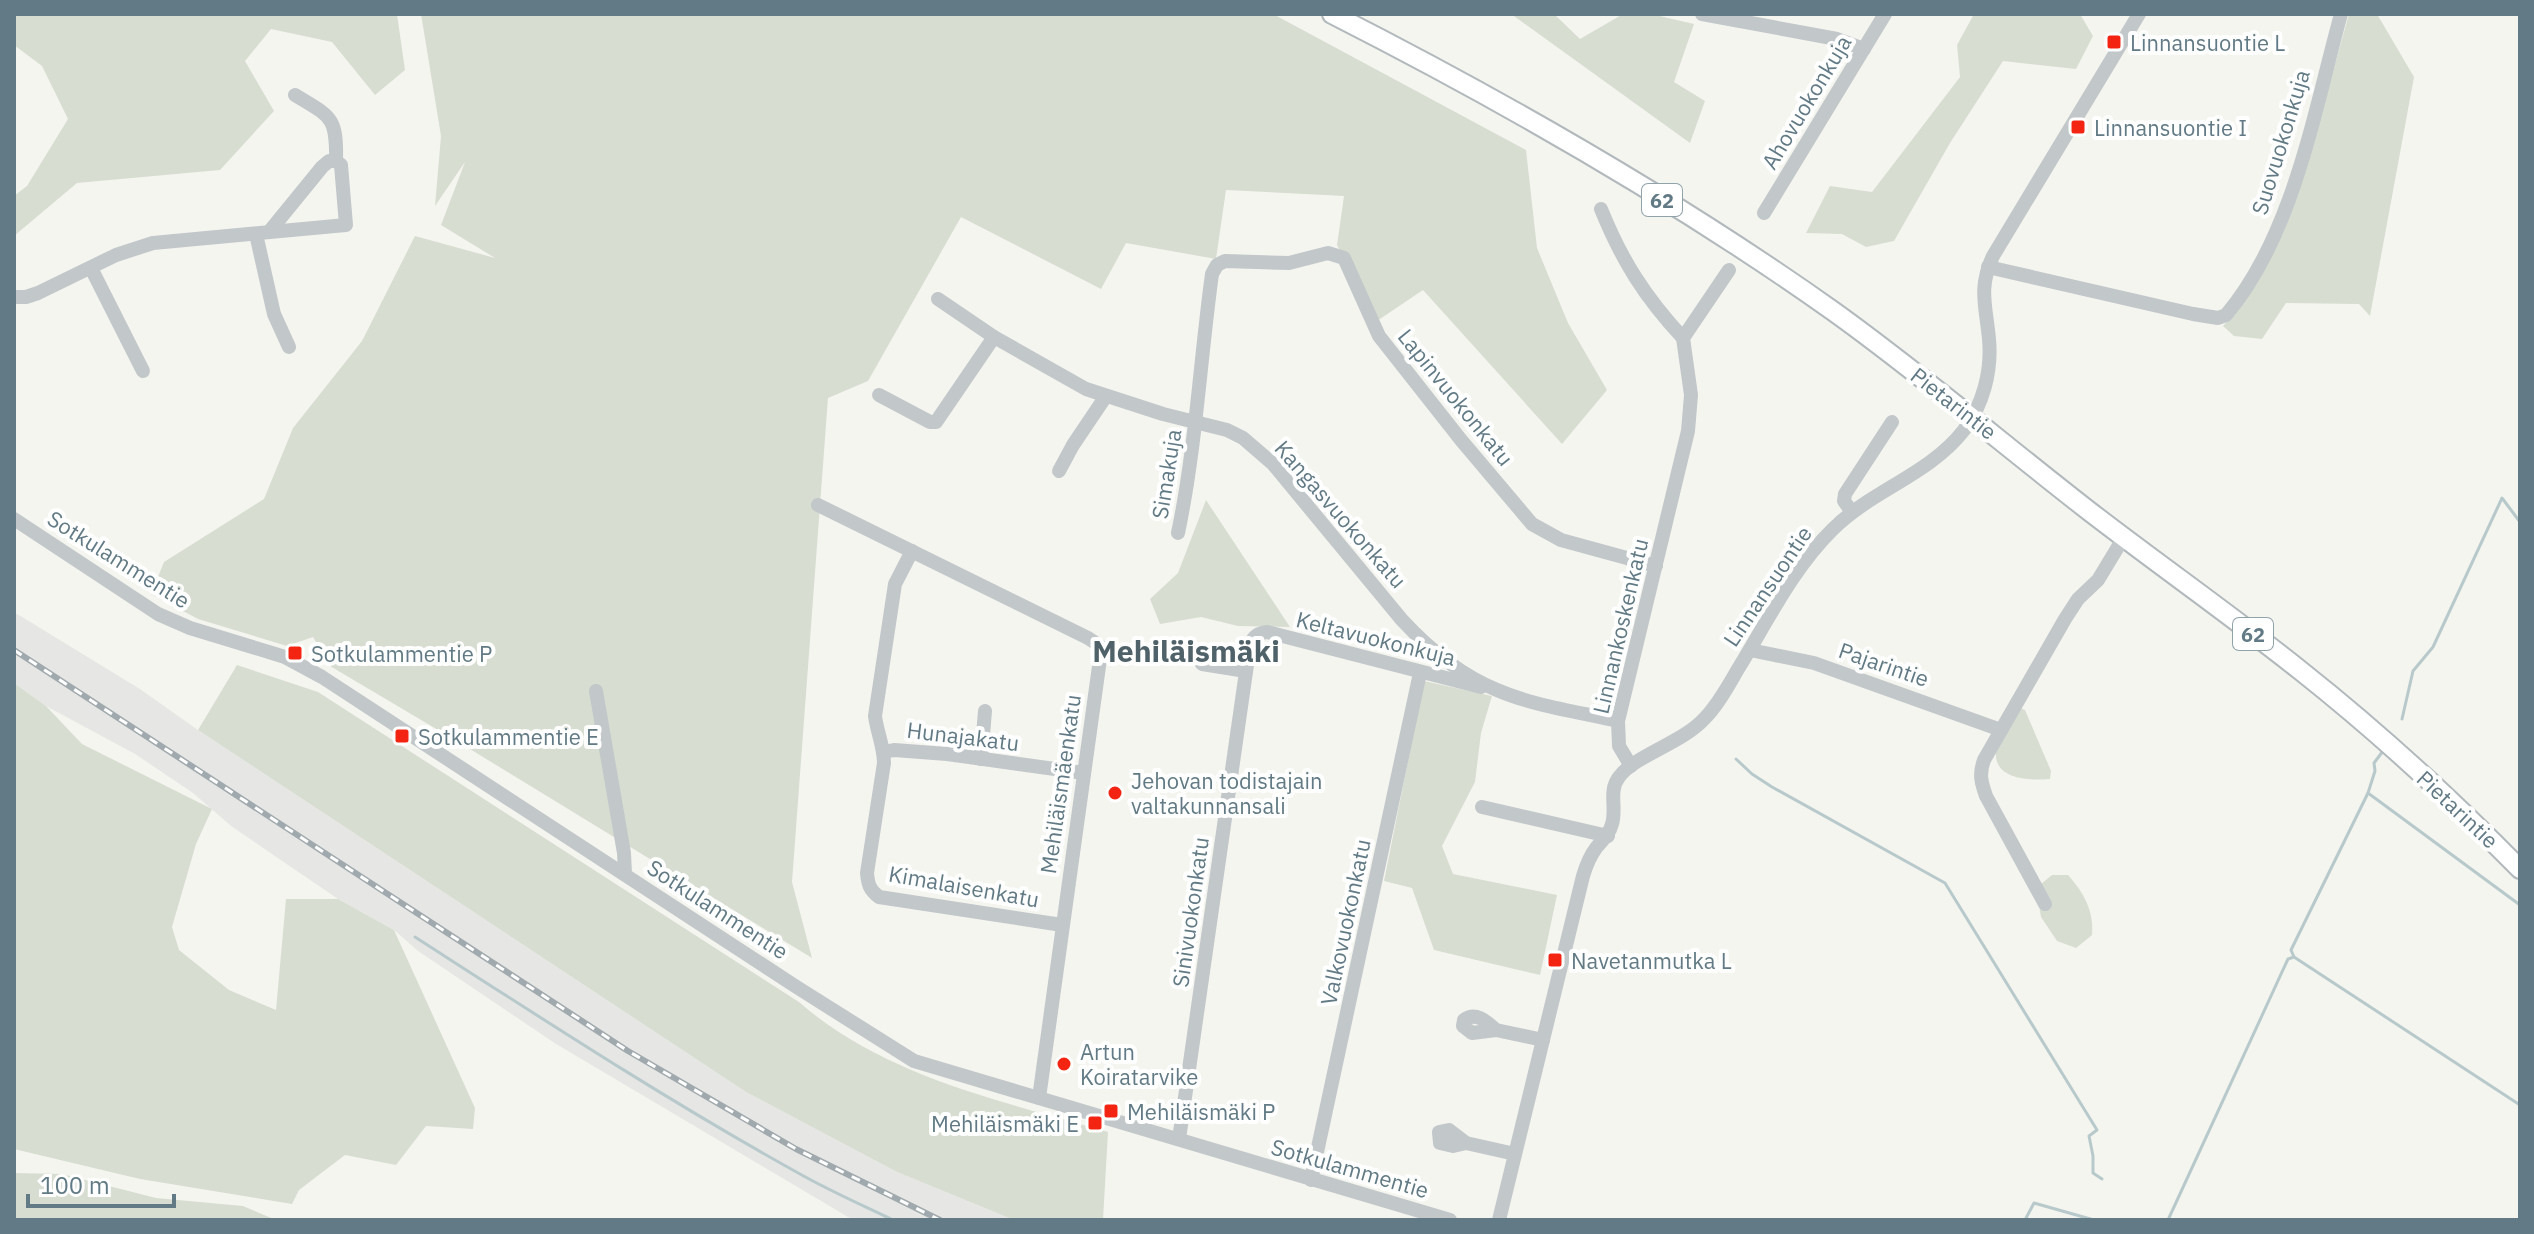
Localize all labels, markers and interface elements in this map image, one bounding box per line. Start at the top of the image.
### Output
place label: Linnansuontie L [2130,28,2285,57]
street label: Ahovuokonkuja [1755,29,1858,174]
marker: Linnansuontie L [2105,33,2123,51]
street label: Suovuokonkuja [2244,66,2316,218]
place label: Linnansuontie I [2094,113,2247,142]
marker: Linnansuontie I [2069,118,2087,136]
road number: 62 [1642,184,1682,216]
street label: Lapinvuokonkatu [1392,322,1520,472]
street label: Pietarintie [1905,360,2003,446]
street label: Simakuja [1145,427,1187,521]
street label: Kangasvuokonkatu [1269,434,1413,594]
street label: Sotkulammentie [42,504,196,614]
street label: Linnansuontie [1716,520,1818,652]
street label: Linnankoskenkatu [1586,535,1654,717]
street label: Keltavuokonkuja [1293,604,1459,672]
road number: 62 [2233,618,2273,650]
district label: Mehiläismäki [1092,631,1280,670]
street label: Pajarintie [1835,635,1933,693]
place label: Sotkulammentie P [311,639,492,668]
marker: Sotkulammentie P [286,644,304,662]
street label: Mehiläismäenkatu [1033,692,1087,876]
street label: Hunajakatu [905,715,1021,757]
place label: Sotkulammentie E [418,722,599,751]
marker: Sotkulammentie E [393,727,411,745]
street label: Pietarintie [2411,764,2505,854]
place label: Jehovan todistajain valtakunnansali [1131,766,1323,820]
marker: Jehovan todistajain valtakunnansali [1106,784,1124,802]
street label: Sinivuokonkatu [1165,835,1215,989]
street label: Valkovuokonkatu [1313,836,1377,1008]
street label: Sotkulammentie [642,853,794,965]
street label: Kimalaisenkatu [886,858,1042,914]
place label: Navetanmutka L [1571,946,1732,975]
marker: Navetanmutka L [1546,951,1564,969]
place label: Artun Koiratarvike [1080,1037,1198,1091]
marker: Artun Koiratarvike [1055,1055,1073,1073]
place label: Mehiläismäki P [1127,1097,1275,1126]
marker: Mehiläismäki P [1102,1102,1120,1120]
place label: Mehiläismäki E [931,1109,1079,1138]
marker: Mehiläismäki E [1086,1114,1104,1132]
street label: Sotkulammentie [1268,1132,1432,1204]
scale bar [28,1158,174,1208]
text: 100 m [40,1169,110,1201]

